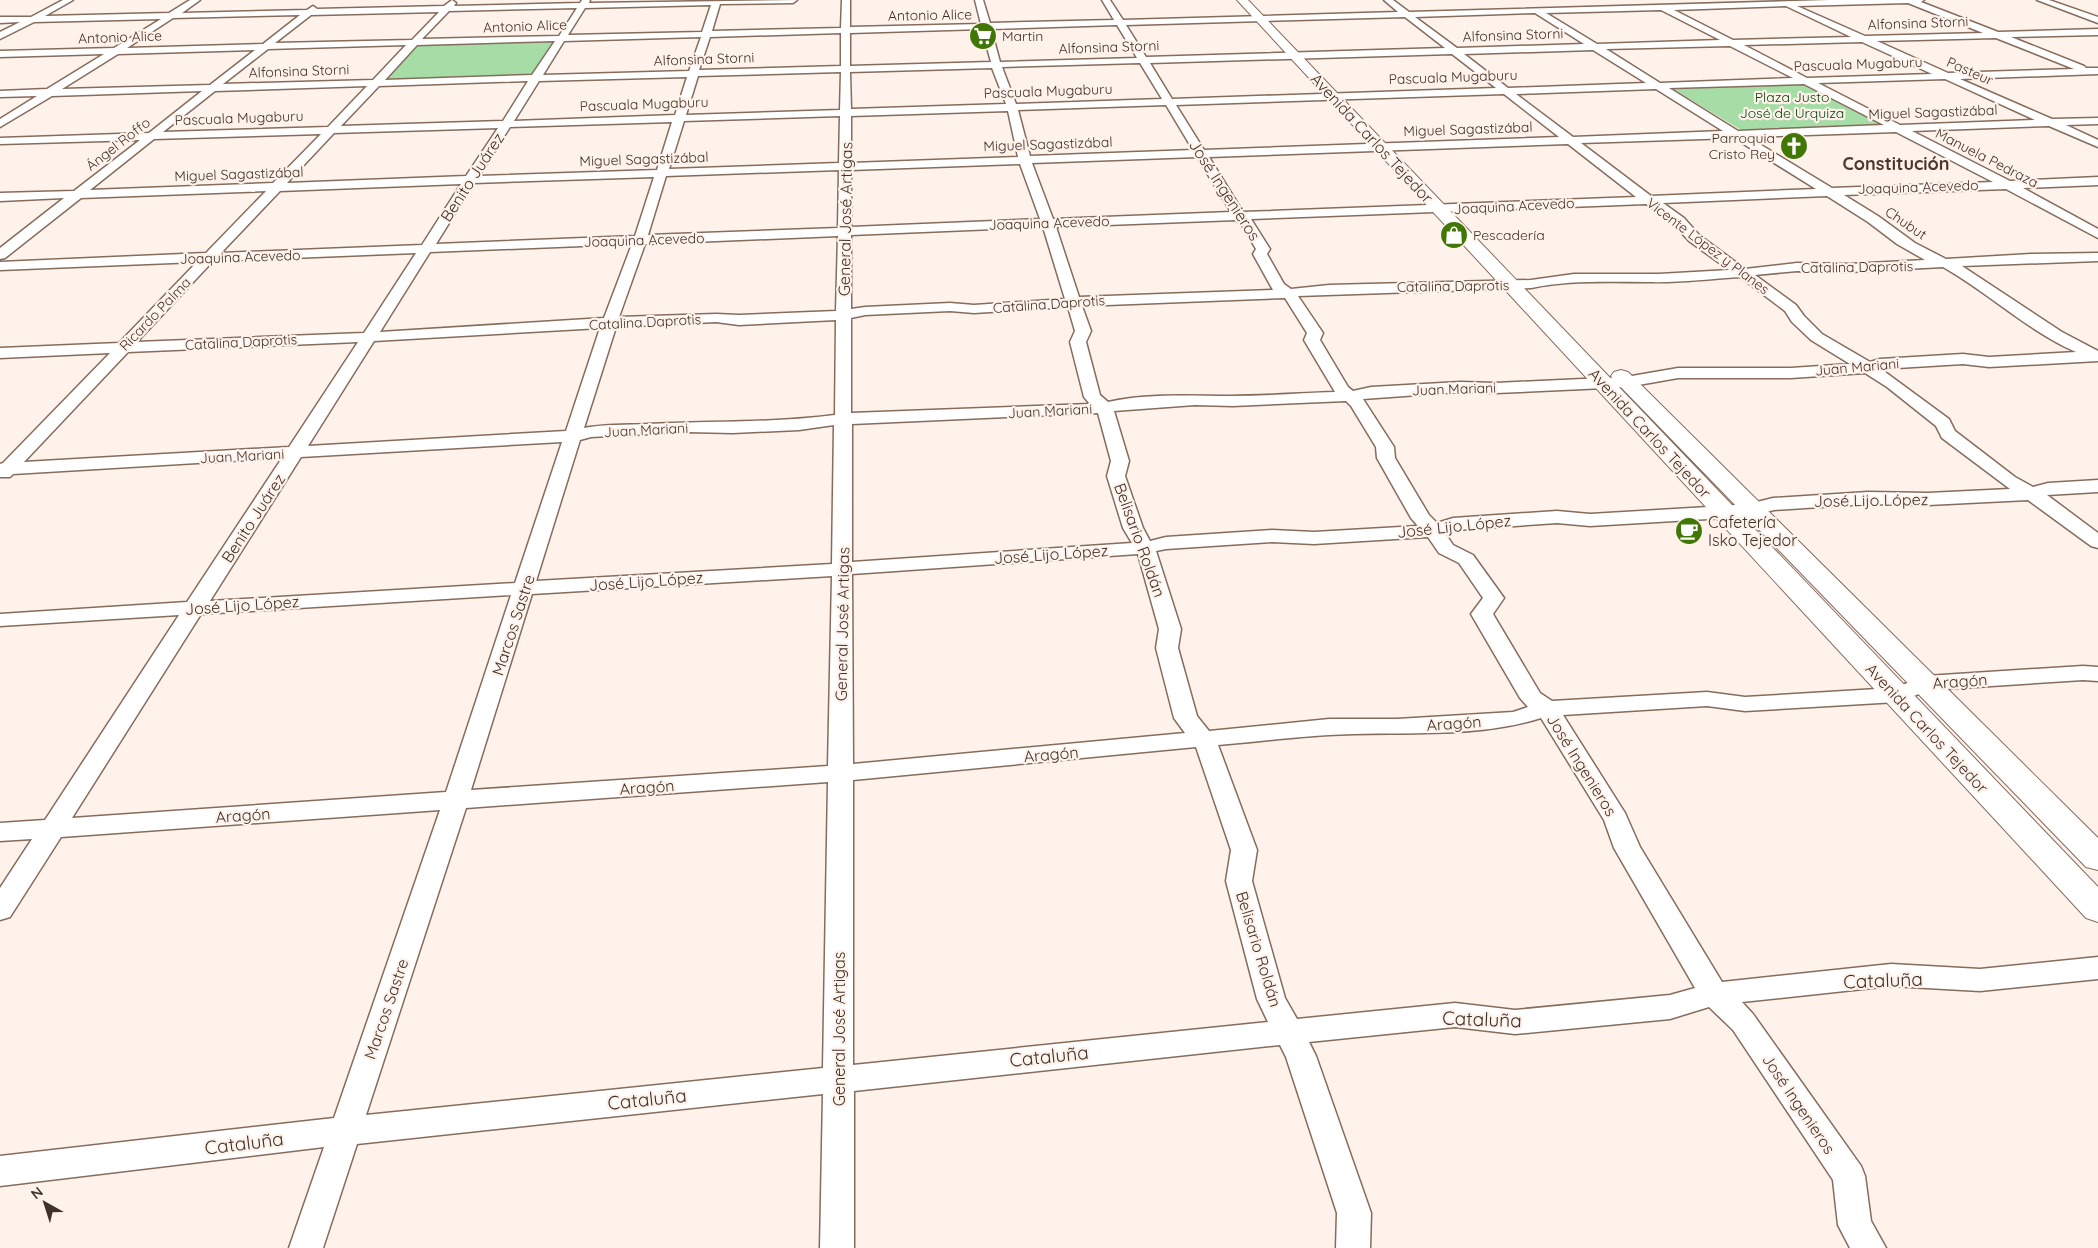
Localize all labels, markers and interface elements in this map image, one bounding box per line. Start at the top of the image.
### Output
street label: Antonio Alice [888,5,972,25]
street label: Alfonsina Storni [1867,12,1969,34]
street label: Antonio Alice [483,16,567,36]
supermarket icon: Martin [968,21,998,51]
street label: Alfonsina Storni [1462,24,1564,46]
street label: Antonio Alice [78,27,162,47]
place label: Martin [1002,27,1043,45]
street label: Alfonsina Storni [1058,36,1160,58]
street label: Alfonsina Storni [653,48,755,70]
street label: Pascuala Mugaburu [1793,53,1923,75]
street label: Pasteur [1944,53,1997,89]
street label: Alfonsina Storni [248,60,350,82]
street label: Pascuala Mugaburu [1388,66,1518,88]
street label: Avenida Carlos Tejedor [1306,69,1438,207]
street label: Pascuala Mugaburu [983,80,1113,102]
park label: Plaza Justo José de Urquiza [1740,88,1844,122]
street label: Pascuala Mugaburu [579,93,709,115]
street label: Miguel Sagastizábal [1868,101,1998,123]
street label: Pascuala Mugaburu [174,107,304,129]
street label: Ángel Roffo [82,113,154,175]
street label: Miguel Sagastizábal [1403,118,1533,140]
street label: Manuela Pedraza [1933,124,2041,192]
street label: Benito Juárez [436,129,508,225]
place label: Parroquia Cristo Rey [1709,129,1775,163]
church icon: Parroquia Cristo Rey [1779,131,1809,161]
street label: Miguel Sagastizábal [983,133,1113,155]
street label: José Ingenieros [1185,136,1265,244]
street label: General José Artigas [834,142,856,296]
street label: Miguel Sagastizábal [579,148,709,170]
district label: Constitución [1842,152,1950,175]
street label: Miguel Sagastizábal [174,163,304,185]
street label: Joaquina Acevedo [1857,176,1979,198]
street label: Joaquina Acevedo [1453,194,1575,218]
street label: Vicente López y Planes [1643,194,1773,298]
street label: Chubut [1882,203,1930,244]
street label: Joaquina Acevedo [988,212,1110,234]
shop icon: Pescadería [1439,220,1469,250]
place label: Pescadería [1473,226,1545,244]
street label: Joaquina Acevedo [583,229,705,251]
street label: Joaquina Acevedo [179,246,301,268]
street label: Catalina Daprotis [1801,257,1913,277]
street label: Ricardo Palma [115,274,195,354]
street label: Catalina Daprotis [1397,276,1509,296]
street label: Catalina Daprotis [992,291,1106,317]
street label: Catalina Daprotis [588,310,702,334]
street label: Catalina Daprotis [184,330,298,354]
street label: Juan Mariani [1814,354,1900,380]
street label: Avenida Carlos Tejedor [1584,364,1716,502]
street label: Juan Mariani [1412,379,1496,399]
street label: Juan Mariani [1007,400,1093,422]
street label: Juan Mariani [603,419,689,441]
street label: Juan Mariani [199,445,285,467]
street label: Benito Juárez [217,470,289,566]
street label: Belisario Roldán [1110,480,1170,600]
street label: José Lijo López [1814,489,1928,511]
street label: José Lijo López [1396,510,1512,542]
place label: Cafetería Isko Tejedor [1708,512,1797,550]
cafe icon: Cafetería Isko Tejedor [1674,516,1704,546]
street label: José Lijo López [993,540,1109,568]
street label: General José Artigas [831,547,853,701]
street label: José Lijo López [588,567,704,595]
street label: Marcos Sastre [487,572,539,678]
street label: José Lijo López [184,591,300,619]
street label: Avenida Carlos Tejedor [1861,659,1993,797]
street label: Aragón [1932,669,1988,693]
street label: José Ingenieros [1543,710,1621,820]
street label: Aragón [1426,711,1482,735]
street label: Aragón [1023,742,1079,766]
street label: Aragón [619,775,675,799]
street label: Aragón [215,803,271,827]
street label: Belisario Roldán [1232,889,1286,1009]
street label: General José Artigas [829,952,849,1106]
street label: Marcos Sastre [359,956,413,1062]
street label: Cataluña [1843,967,1923,993]
street label: Cataluña [1442,1006,1522,1032]
street label: Cataluña [1008,1040,1090,1072]
street label: José Ingenieros [1758,1050,1840,1158]
street label: Cataluña [606,1083,688,1115]
street label: Cataluña [203,1126,285,1160]
north arrow [20,1178,70,1228]
text: N [27,1183,46,1203]

